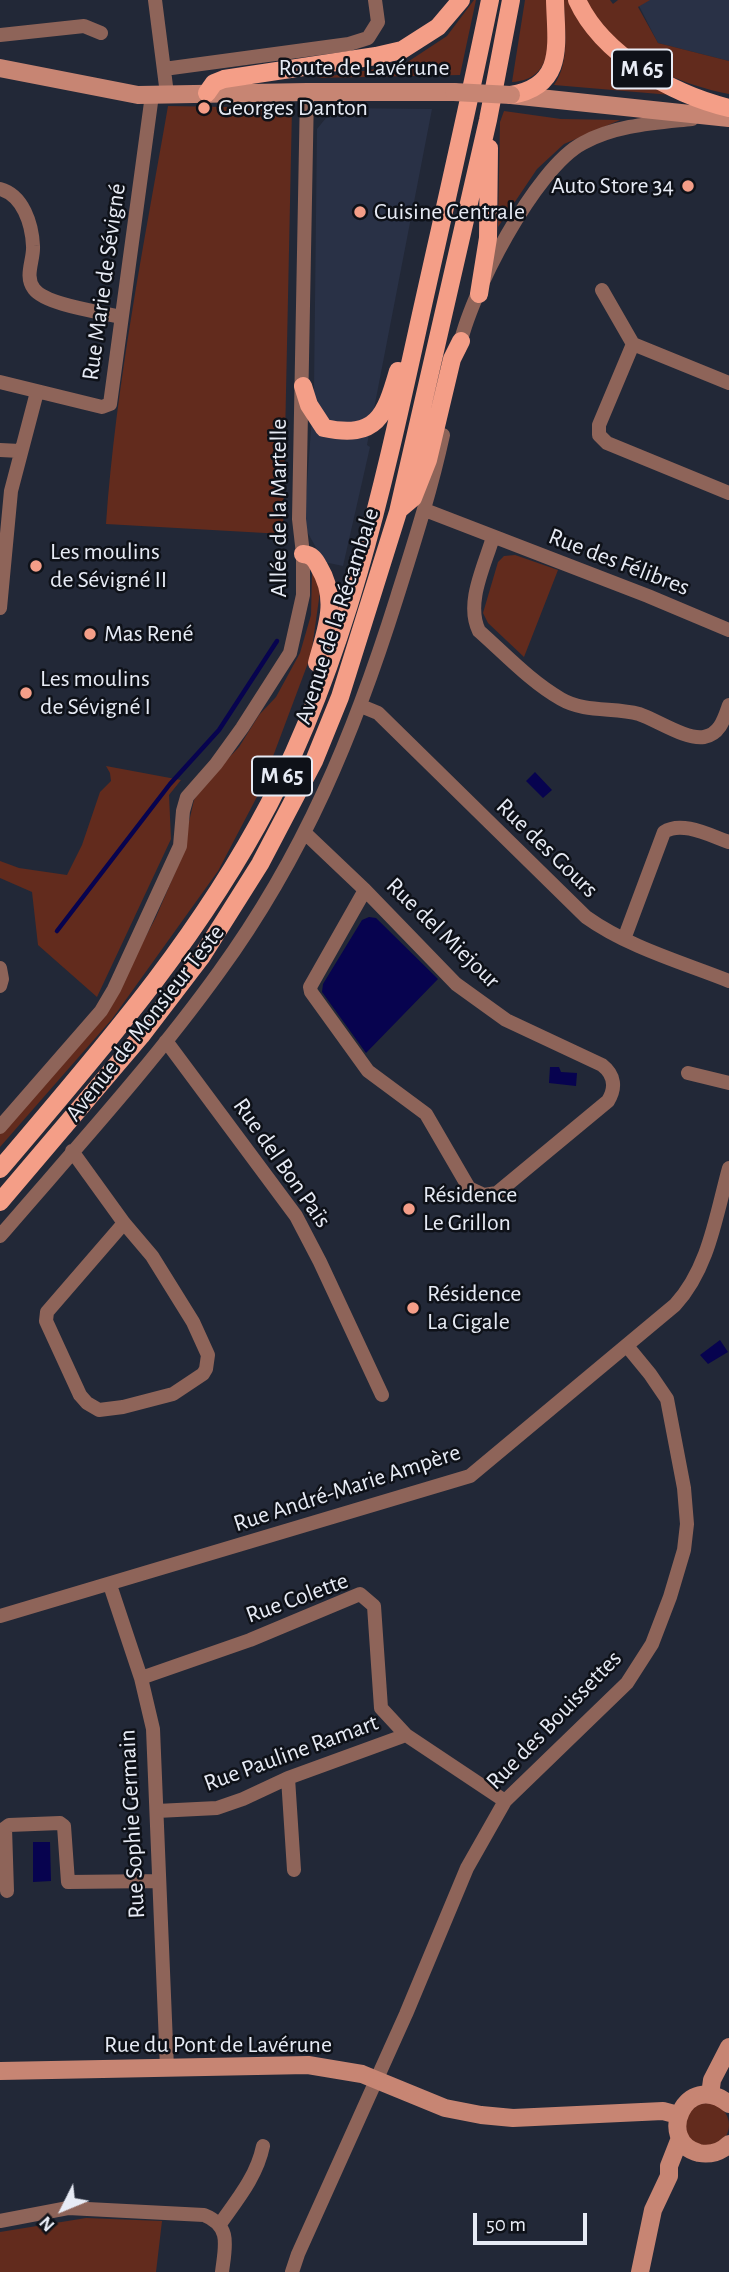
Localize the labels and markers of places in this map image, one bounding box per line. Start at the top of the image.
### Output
place label: Georges Danton [218,94,368,122]
marker: Georges Danton [196,100,212,116]
place label: Auto Store 34 [551,172,674,200]
marker: Auto Store 34 [680,178,696,194]
place label: Cuisine Centrale [374,198,525,226]
marker: Cuisine Centrale [352,204,368,220]
place label: Les moulins de Sévigné II [50,538,167,594]
marker: Les moulins de Sévigné II [28,558,44,574]
place label: Mas René [104,620,194,648]
marker: Mas René [82,626,98,642]
place label: Les moulins de Sévigné I [40,665,151,721]
marker: Les moulins de Sévigné I [18,685,34,701]
place label: Résidence Le Grillon [423,1181,517,1237]
marker: Résidence Le Grillon [401,1201,417,1217]
place label: Résidence La Cigale [427,1280,521,1336]
marker: Résidence La Cigale [405,1300,421,1316]

